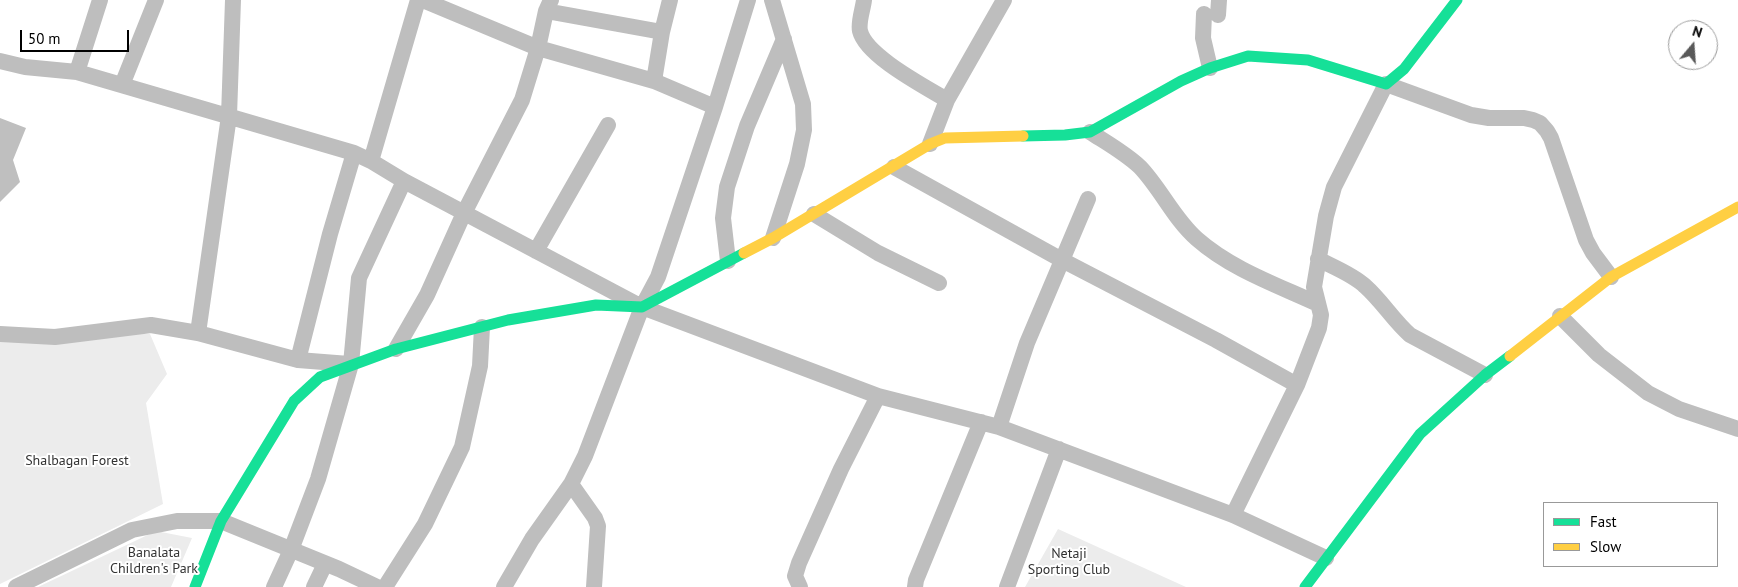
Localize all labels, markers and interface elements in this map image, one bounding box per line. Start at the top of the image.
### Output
scale bar [22,20,131,52]
north arrow [1668,20,1718,70]
text: N [1690,22,1704,42]
text: 50 m [28,29,61,48]
park label: Shalbagan Forest [25,453,129,469]
legend [1543,502,1718,567]
text: Fast [1590,512,1617,531]
text: Slow [1590,537,1621,556]
park label: Banalata Children's Park [110,545,198,578]
park label: Netaji Sporting Club [1028,546,1110,578]

